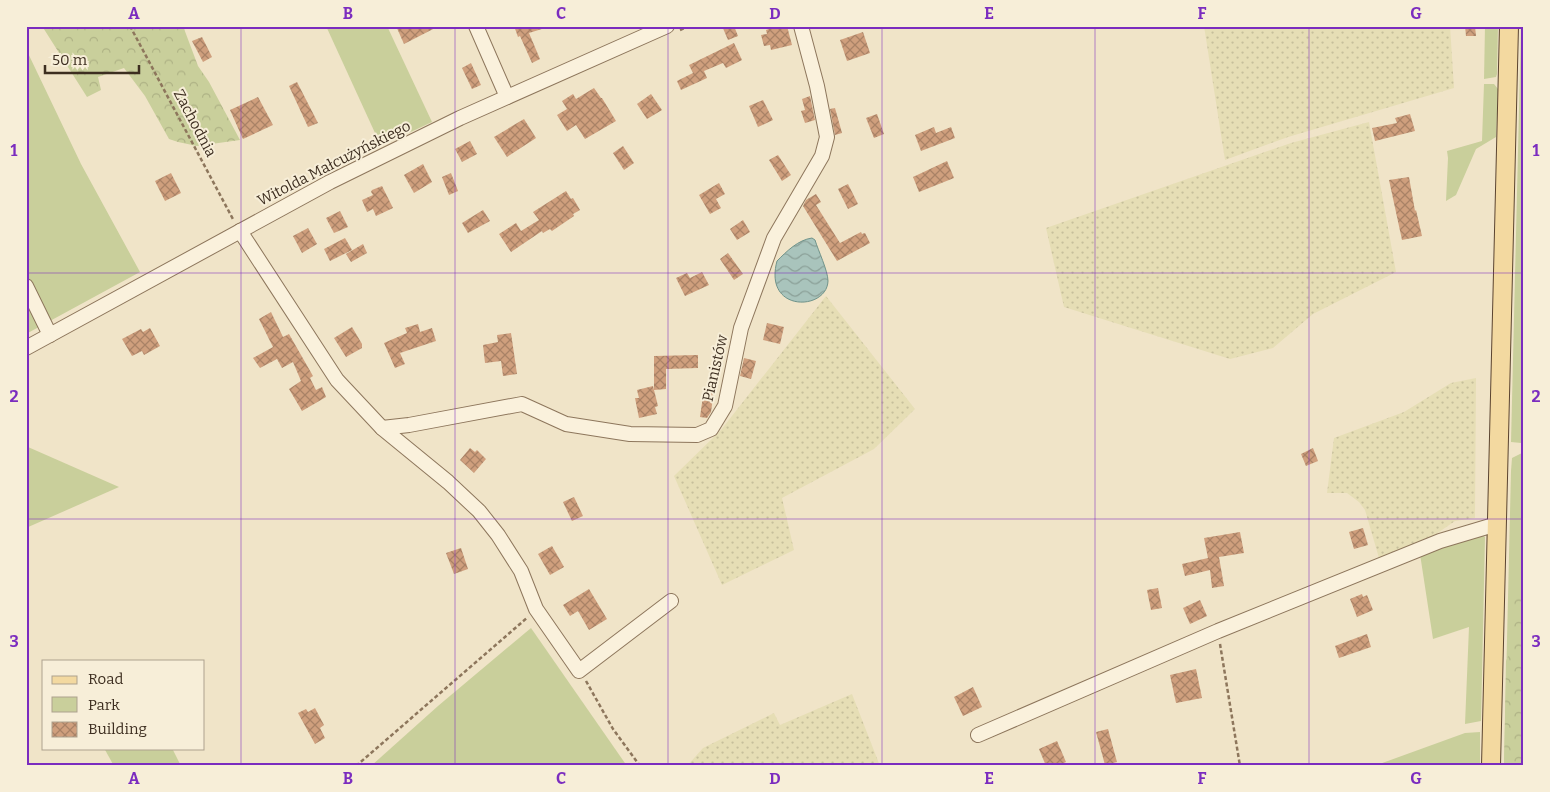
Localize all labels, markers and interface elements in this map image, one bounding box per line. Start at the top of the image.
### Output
text: A [128,4,140,23]
text: B [343,4,353,23]
text: C [556,4,566,23]
text: D [769,4,781,23]
text: E [984,4,994,23]
text: F [1198,4,1207,23]
text: G [1410,4,1422,23]
scale bar [45,42,139,74]
text: 50 m [52,51,88,69]
street label: Zachodnia [170,86,220,160]
street label: Witolda Małcużyńskiego [254,117,414,209]
text: 1 [11,141,18,160]
text: 1 [1533,141,1540,160]
street label: Pianistów [699,332,732,403]
text: 2 [9,387,19,406]
text: 2 [1531,387,1541,406]
text: 3 [9,632,19,651]
text: 3 [1531,632,1541,651]
legend [42,660,205,750]
text: Road [88,670,123,688]
text: Park [88,696,120,714]
text: Building [88,720,147,738]
text: A [128,769,140,788]
text: B [343,769,353,788]
text: C [556,769,566,788]
text: D [769,769,781,788]
text: E [984,769,994,788]
text: F [1198,769,1207,788]
text: G [1410,769,1422,788]

